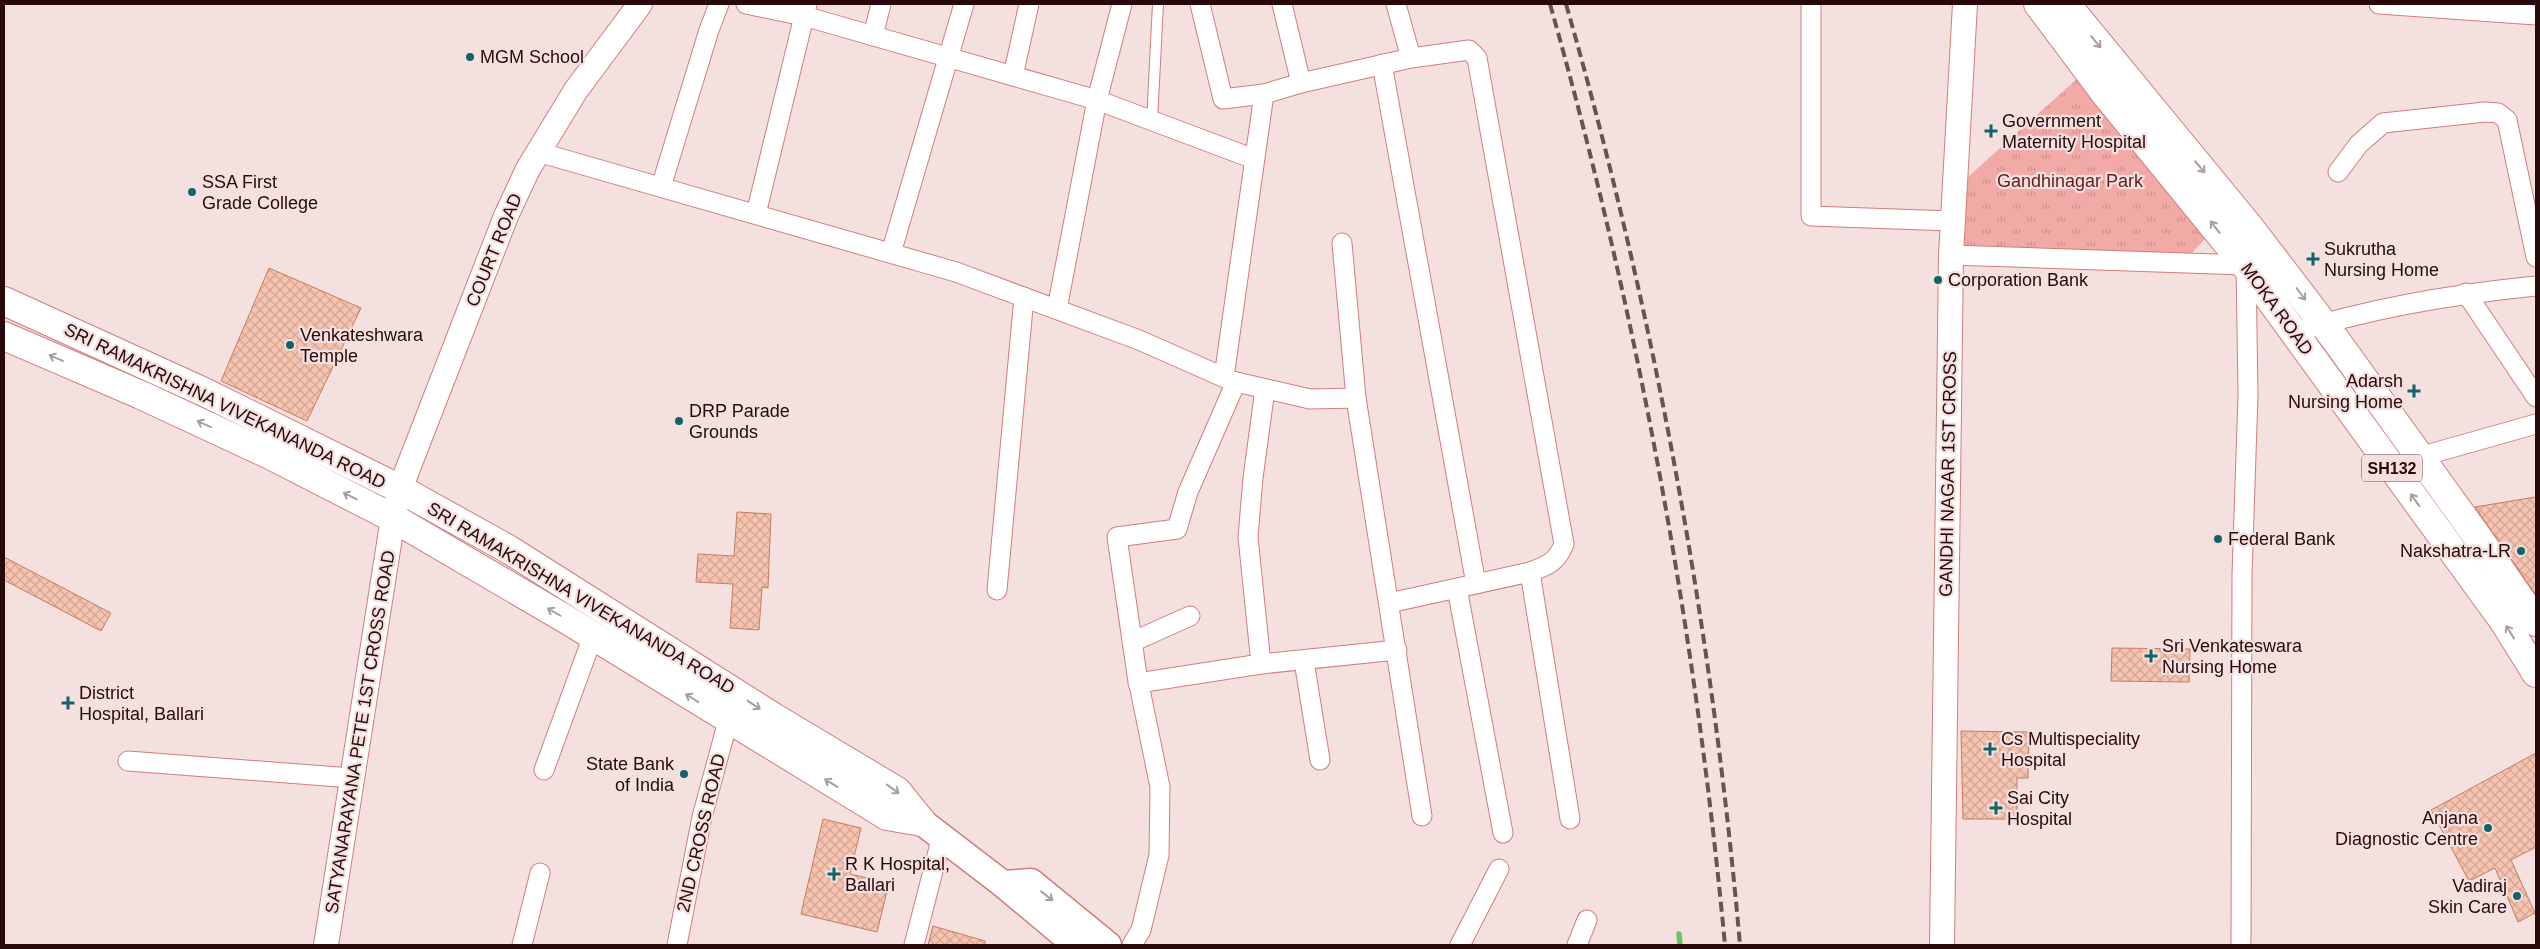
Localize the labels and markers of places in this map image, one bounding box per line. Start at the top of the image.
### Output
place label: MGM School [480,47,584,67]
marker: MGM School [464,51,476,63]
place label: Government Maternity Hospital [2002,111,2146,152]
marker: Government Maternity Hospital [1984,124,1998,138]
place label: SSA First Grade College [202,172,318,213]
marker: SSA First Grade College [186,186,198,198]
place label: Sukrutha Nursing Home [2324,239,2439,280]
marker: Sukrutha Nursing Home [2306,252,2320,266]
place label: Corporation Bank [1948,270,2089,290]
marker: Corporation Bank [1932,274,1944,286]
place label: Venkateshwara Temple [300,325,424,366]
marker: Venkateshwara Temple [284,339,296,351]
place label: Adarsh Nursing Home [2288,371,2403,412]
marker: Adarsh Nursing Home [2407,384,2421,398]
place label: DRP Parade Grounds [689,401,790,442]
marker: DRP Parade Grounds [673,415,685,427]
place label: Federal Bank [2228,529,2336,549]
marker: Federal Bank [2212,533,2224,545]
place label: Nakshatra-LR [2400,541,2511,561]
marker: Nakshatra-LR [2515,545,2527,557]
place label: Sri Venkateswara Nursing Home [2162,636,2303,677]
marker: Sri Venkateswara Nursing Home [2144,649,2158,663]
place label: District Hospital, Ballari [79,683,204,724]
marker: District Hospital, Ballari [61,696,75,710]
place label: Cs Multispeciality Hospital [2001,729,2140,770]
marker: Cs Multispeciality Hospital [1983,742,1997,756]
place label: State Bank of India [586,754,675,795]
marker: State Bank of India [678,768,690,780]
place label: Sai City Hospital [2007,788,2072,829]
marker: Sai City Hospital [1989,801,2003,815]
place label: Anjana Diagnostic Centre [2335,808,2479,849]
marker: Anjana Diagnostic Centre [2482,822,2494,834]
place label: R K Hospital, Ballari [845,854,950,895]
marker: R K Hospital, Ballari [827,867,841,881]
place label: Vadiraj Skin Care [2428,876,2507,917]
marker: Vadiraj Skin Care [2511,890,2523,902]

